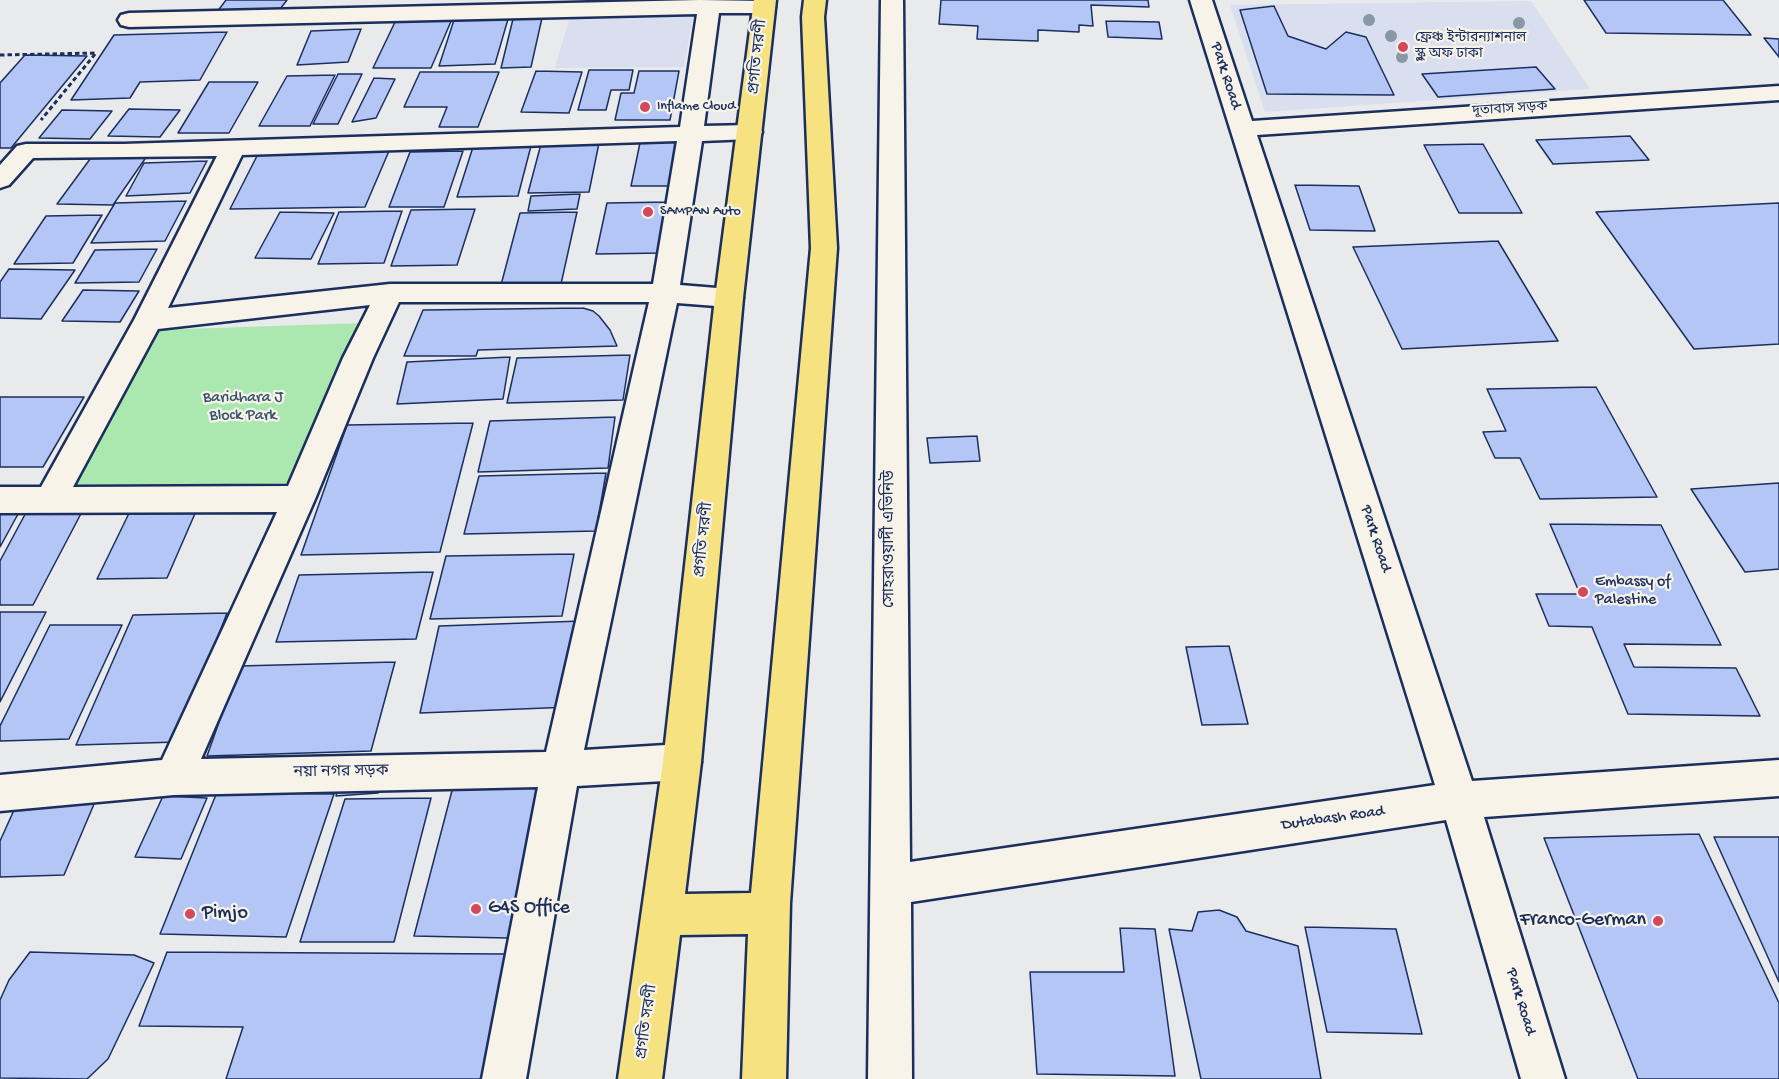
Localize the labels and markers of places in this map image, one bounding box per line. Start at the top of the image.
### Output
place label: ফ্রেঞ্চ ইন্টারন্যাশনাল স্কুল অফ ঢাকা [1415,31,1526,63]
marker: ফ্রেঞ্চ ইন্টারন্যাশনাল স্কুল অফ ঢাকা [1396,40,1410,54]
place label: Inflame Cloud [657,99,735,115]
marker: Inflame Cloud [638,100,652,114]
place label: SAMPAN Auto [660,204,741,220]
marker: SAMPAN Auto [641,205,655,219]
place label: Embassy of Palestine [1595,573,1670,611]
marker: Embassy of Palestine [1576,585,1590,599]
place label: G4S Office [488,897,570,921]
place label: Pimjo [202,902,248,926]
marker: G4S Office [469,902,483,916]
marker: Pimjo [183,907,197,921]
place label: Franco-German [1520,909,1646,933]
marker: Franco-German [1651,914,1665,928]

